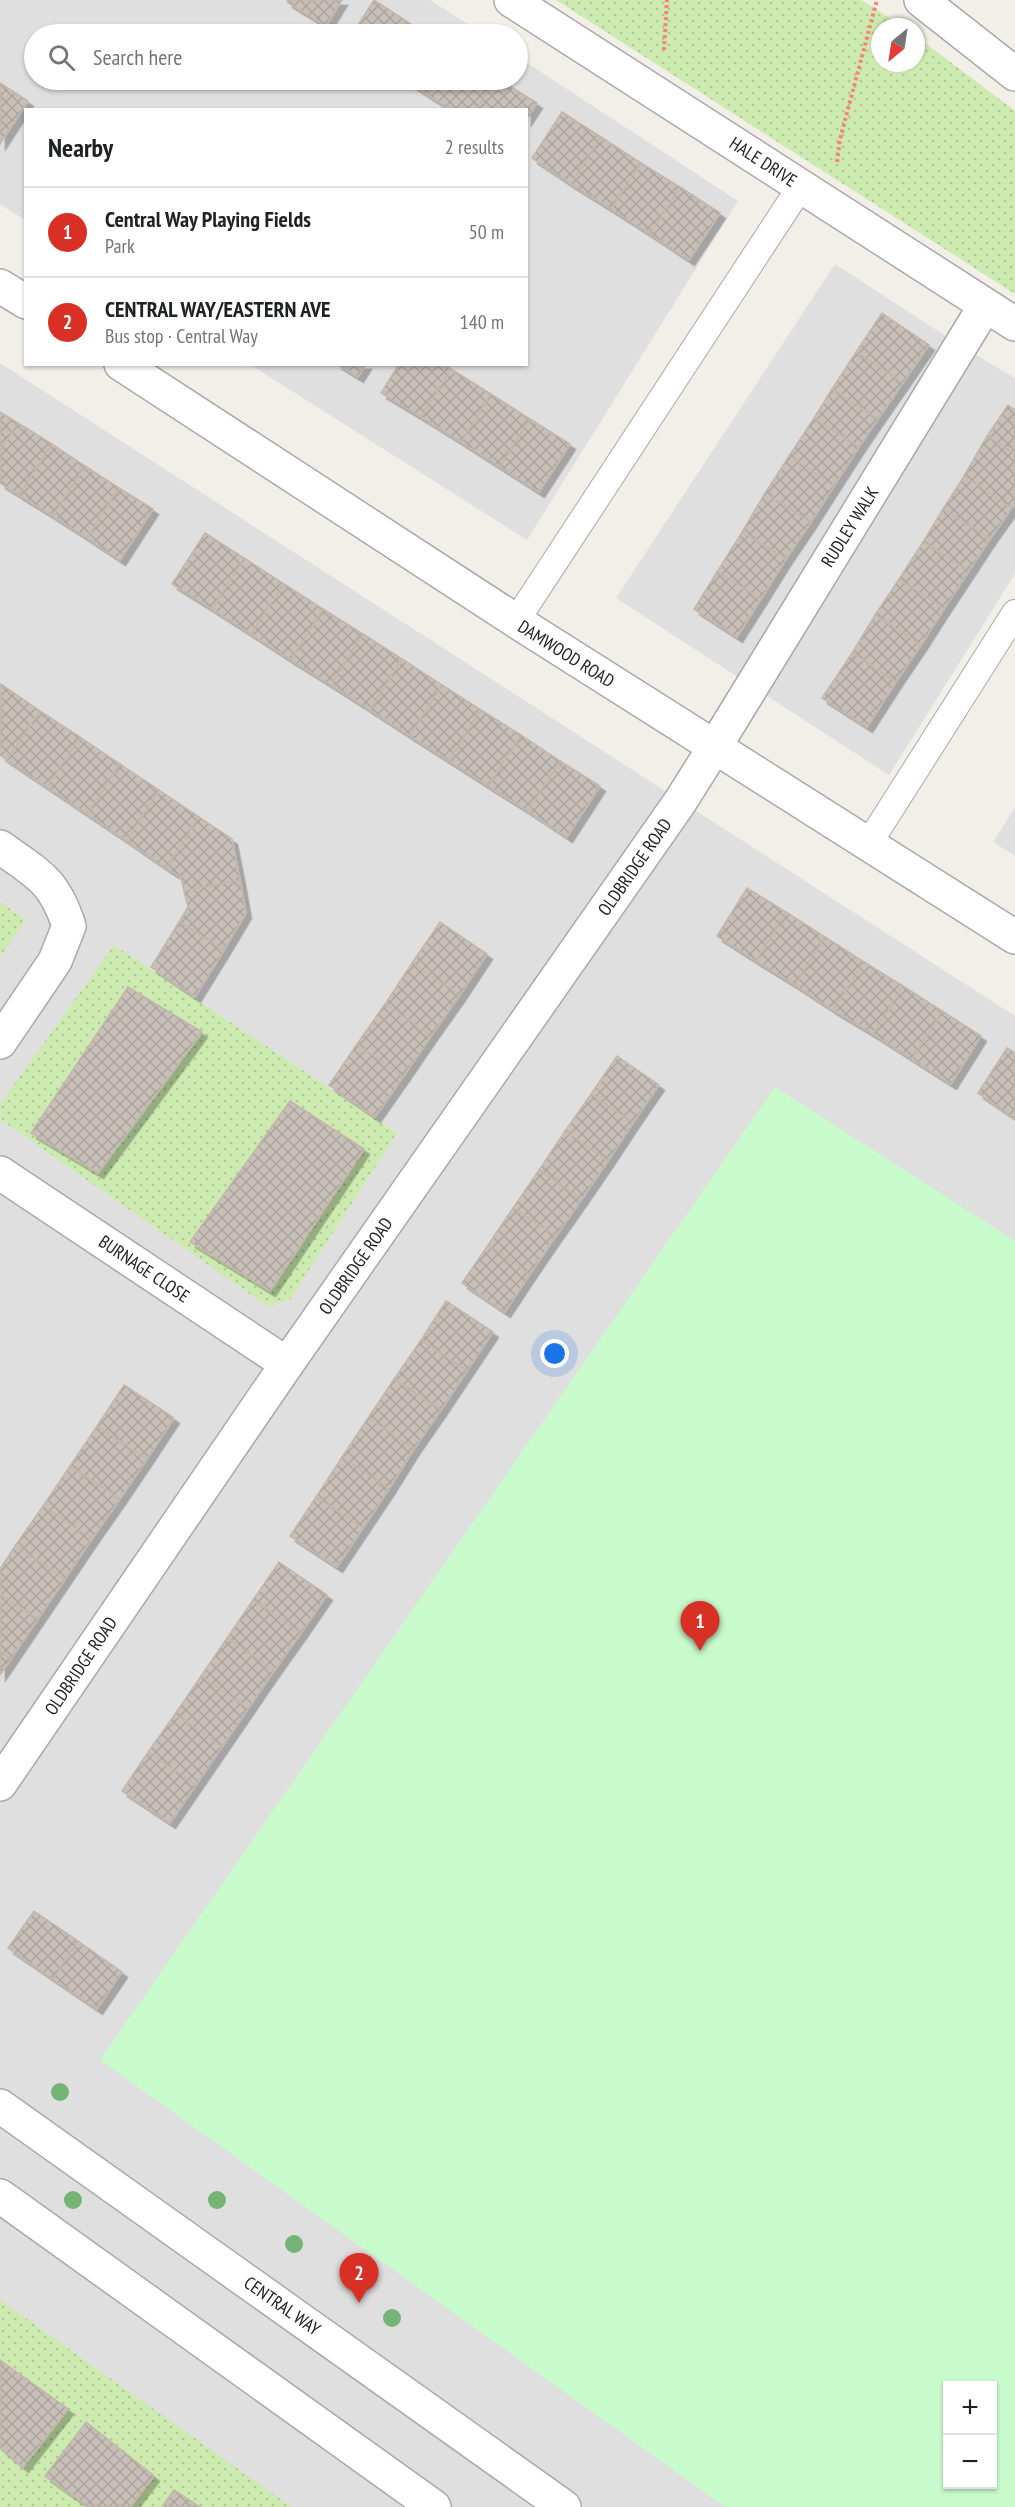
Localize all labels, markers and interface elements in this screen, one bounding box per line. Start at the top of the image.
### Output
north arrow [871,18,925,72]
search box [24,24,528,90]
icon: search [45,41,78,74]
text: Search here [93,43,182,71]
text: Nearby [48,131,113,164]
street label: HALE DRIVE [725,131,801,192]
text: 2 results [445,134,504,160]
text: Central Way Playing Fields [105,205,311,233]
text: 1 [63,219,72,245]
text: 50 m [469,219,504,245]
text: Park [105,233,135,259]
text: CENTRAL WAY/EASTERN AVE [105,295,330,323]
text: 2 [63,309,72,335]
text: 140 m [460,309,504,335]
text: Bus stop · Central Way [105,323,258,349]
street label: RUDLEY WALK [816,482,883,571]
street label: DAMWOOD ROAD [514,615,619,692]
street label: OLDBRIDGE ROAD [593,814,677,920]
street label: OLDBRIDGE ROAD [314,1213,398,1319]
street label: BURNAGE CLOSE [94,1230,194,1307]
your location [540,1339,569,1368]
pin: 1 [680,1602,720,1651]
street label: OLDBRIDGE ROAD [39,1612,122,1719]
pin: 2 [340,2254,378,2303]
street label: CENTRAL WAY [240,2271,326,2341]
map controls [943,2381,997,2489]
button: + [943,2381,997,2435]
button: − [943,2435,997,2489]

